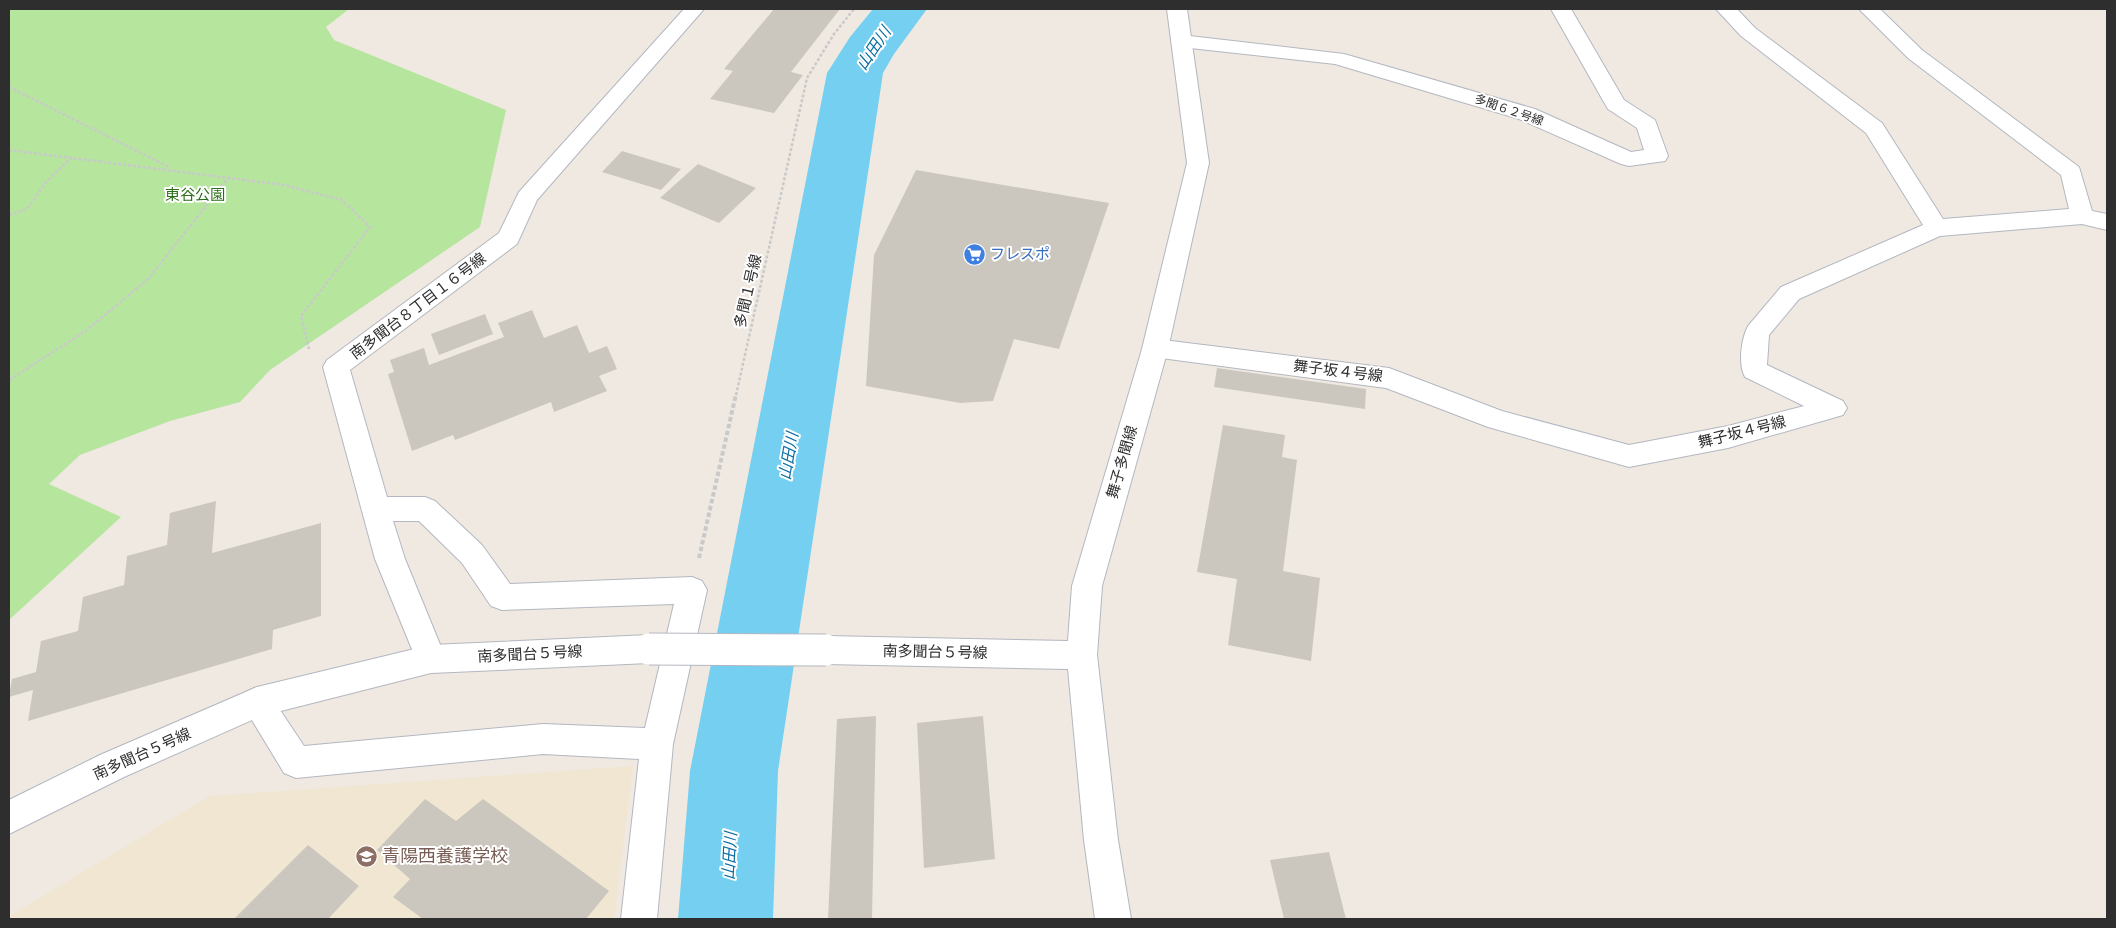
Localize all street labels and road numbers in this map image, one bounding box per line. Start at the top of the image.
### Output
street label: 多聞６２号線 [1472,90,1546,129]
street label: 南多聞台８丁目１６号線 [345,248,490,364]
street label: 多聞１号線 [729,252,766,330]
street label: 舞子坂４号線 [1292,355,1384,386]
street label: 舞子坂４号線 [1696,410,1788,453]
street label: 舞子多聞線 [1101,423,1142,501]
street label: 南多聞台５号線 [477,640,583,667]
street label: 南多聞台５号線 [882,640,988,663]
street label: 南多聞台５号線 [90,723,194,784]

